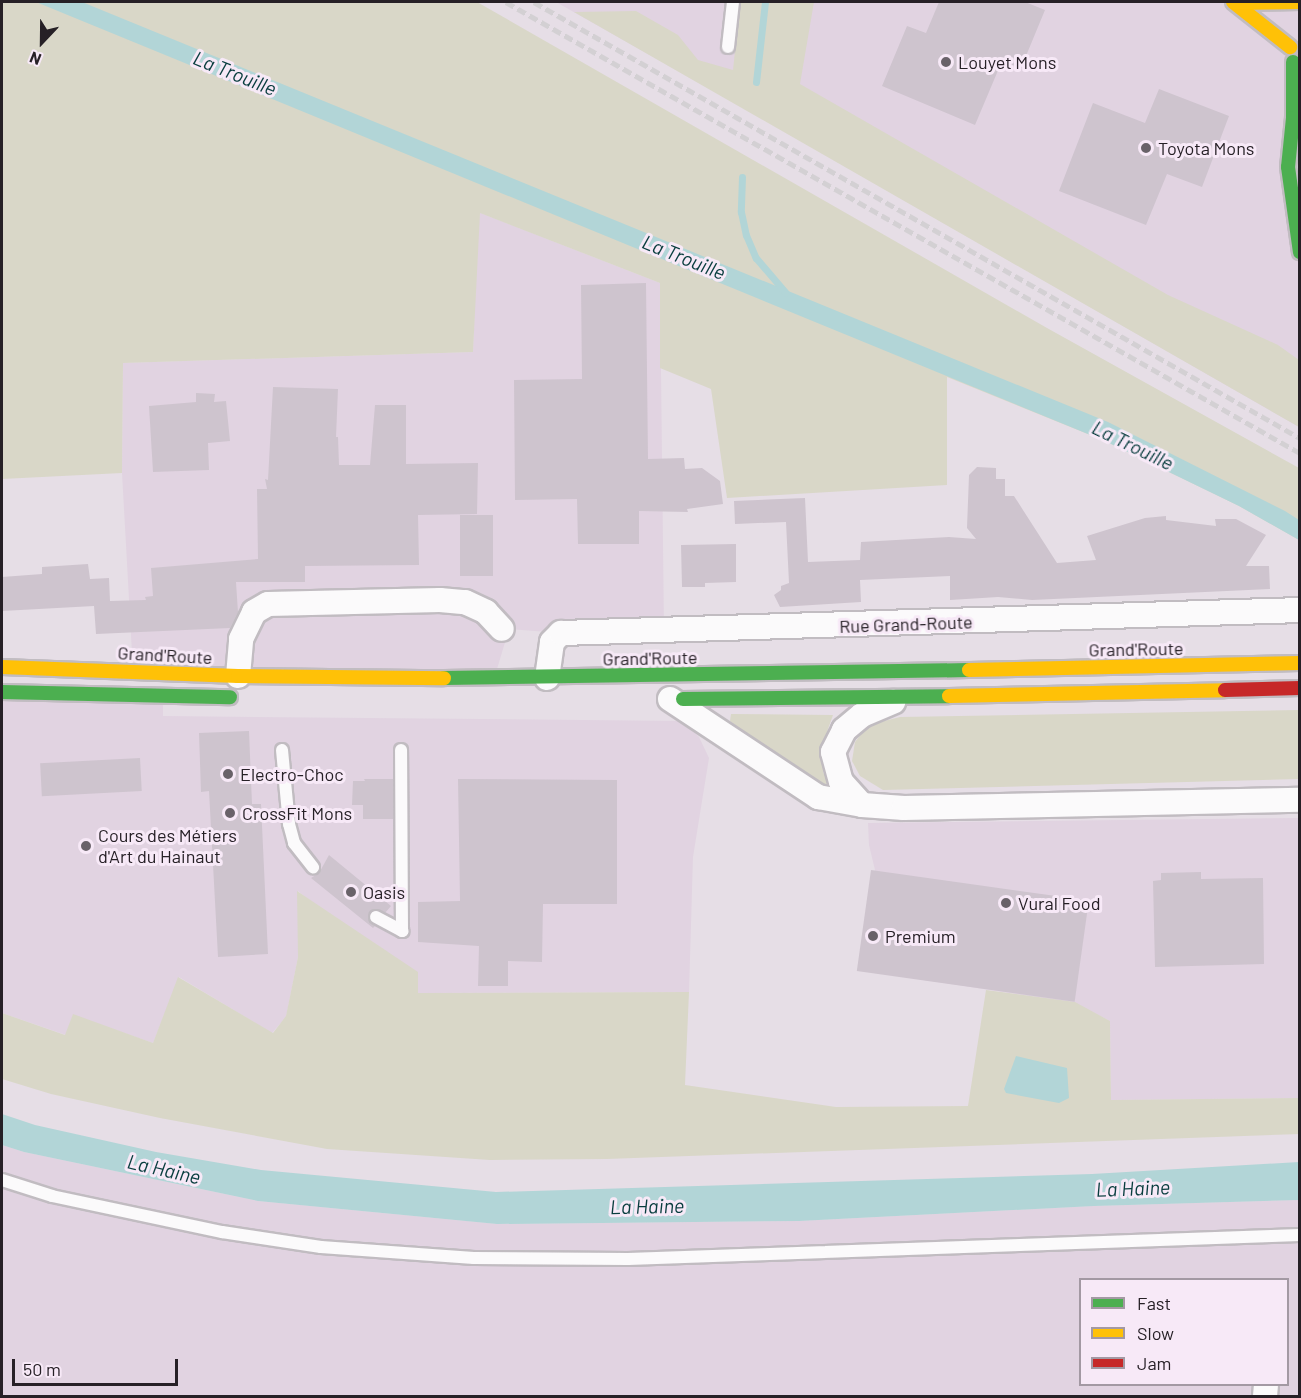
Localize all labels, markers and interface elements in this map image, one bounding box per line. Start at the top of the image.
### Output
north arrow [12,12,72,72]
water label: La Trouille [190,45,280,101]
text: N [27,48,44,70]
place label: Louyet Mons [958,51,1056,73]
marker: Louyet Mons [939,55,953,69]
place label: Toyota Mons [1158,137,1255,159]
marker: Toyota Mons [1139,141,1153,155]
water label: La Trouille [639,229,729,285]
water label: La Trouille [1088,415,1178,475]
street label: Rue Grand-Route [839,611,973,637]
street label: Grand'Route [1088,637,1184,661]
street label: Grand'Route [117,642,213,668]
street label: Grand'Route [602,646,698,670]
place label: Electro-Choc [240,763,344,785]
marker: Electro-Choc [221,767,235,781]
place label: CrossFit Mons [242,802,352,824]
marker: CrossFit Mons [223,806,237,820]
place label: Cours des Métiers d'Art du Hainaut [98,825,237,868]
marker: Cours des Métiers d'Art du Hainaut [79,839,93,853]
place label: Oasis [363,881,405,903]
marker: Oasis [344,885,358,899]
place label: Vural Food [1018,892,1101,914]
marker: Vural Food [999,896,1013,910]
place label: Premium [885,925,956,947]
marker: Premium [866,929,880,943]
water label: La Haine [125,1149,203,1189]
water label: La Haine [1095,1175,1171,1201]
water label: La Haine [610,1193,684,1219]
legend [1079,1278,1289,1386]
text: Fast [1137,1292,1171,1314]
text: Slow [1137,1322,1174,1344]
scale bar [15,1347,182,1385]
text: Jam [1137,1352,1171,1374]
text: 50 m [23,1358,61,1380]

